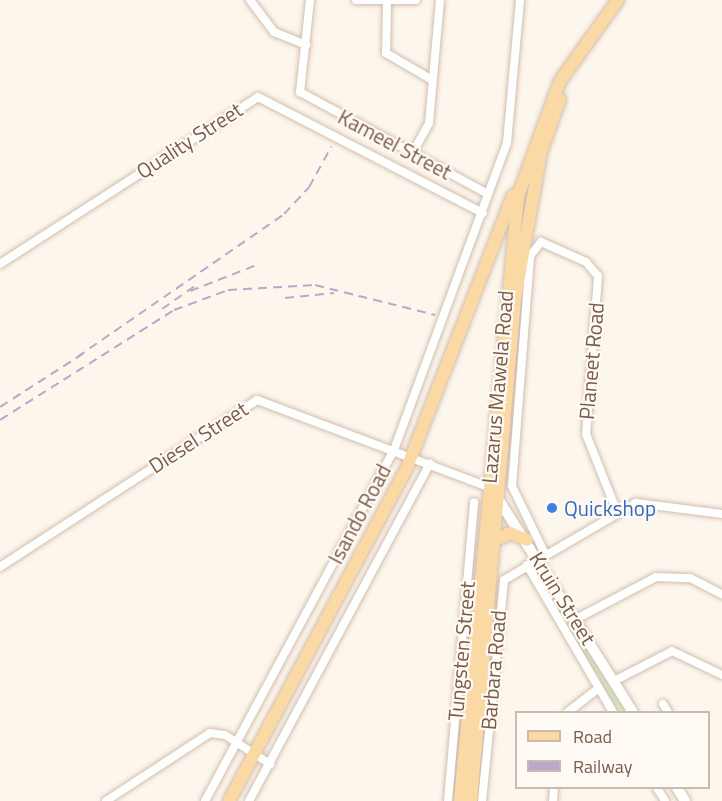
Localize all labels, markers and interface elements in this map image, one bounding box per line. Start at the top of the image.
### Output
street label: Quality Street [131,96,247,184]
street label: Kameel Street [334,104,456,184]
street label: Lazarus Mawela Road [476,289,518,485]
street label: Planeet Road [573,301,609,421]
street label: Diesel Street [144,396,252,478]
street label: Isando Road [322,460,396,568]
place label: Quickshop [564,495,656,521]
marker: Quickshop [545,501,559,515]
street label: Kruin Street [525,547,601,649]
street label: Tungsten Street [442,580,480,722]
street label: Barbara Road [475,609,511,731]
legend [515,711,710,789]
text: Road [573,723,612,750]
text: Railway [573,753,632,780]

